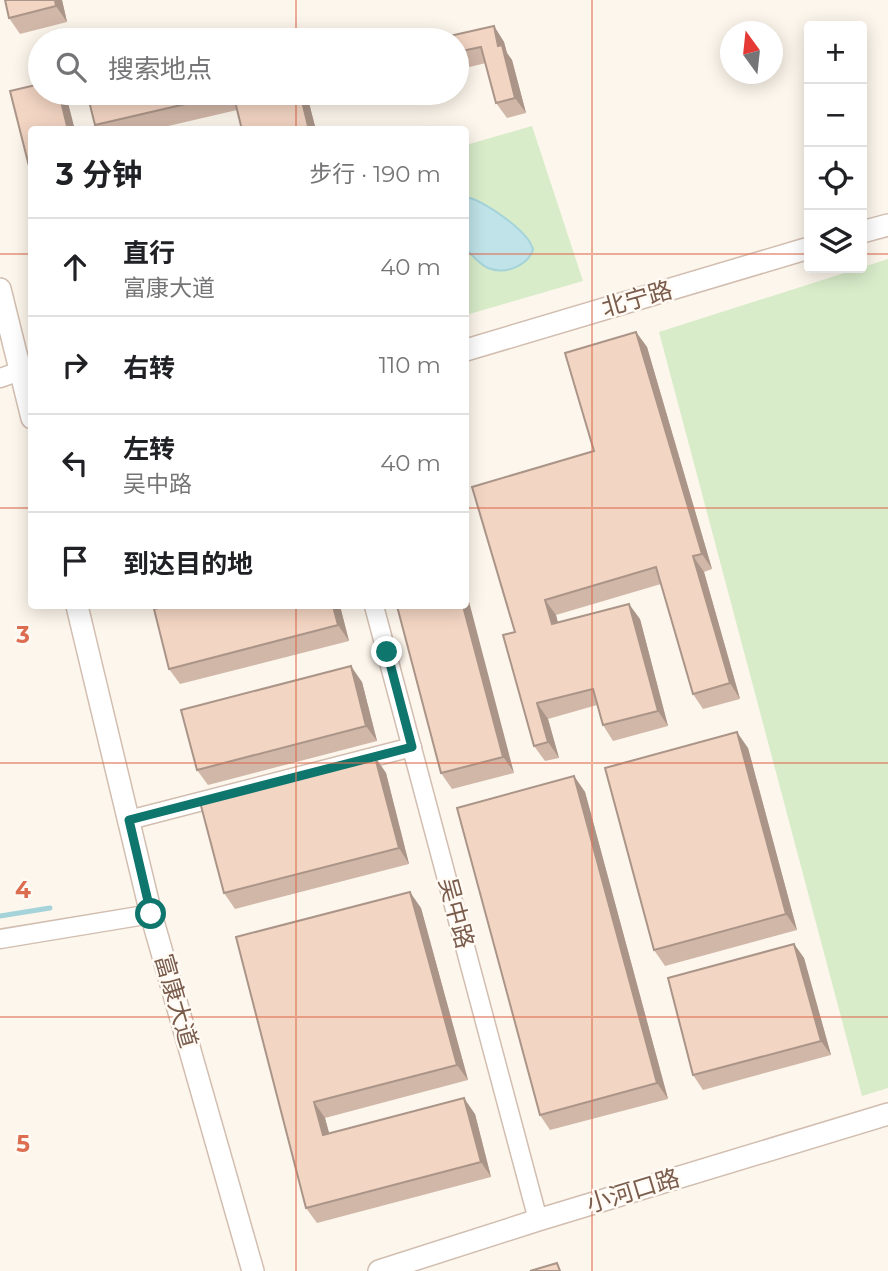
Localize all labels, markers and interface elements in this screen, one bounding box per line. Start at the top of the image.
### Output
north arrow [720,21,783,84]
map controls [804,21,867,273]
button: + [804,21,867,84]
search box [28,28,469,105]
icon: search [52,48,90,86]
text: 搜索地点 [108,53,212,85]
button: − [804,84,867,147]
button: locate [804,147,867,210]
text: 3 分钟 [56,156,142,193]
text: 步行 · 190 m [309,160,441,188]
button: layers [804,210,867,273]
text: 直行 [123,237,175,269]
icon: ahead [56,248,94,286]
text: 40 m [380,253,441,281]
text: 富康大道 [123,274,215,302]
street label: 北宁路 [598,275,675,322]
icon: right [56,346,94,384]
text: 110 m [379,351,441,379]
text: 右转 [123,352,175,384]
text: 左转 [123,433,175,465]
icon: left [56,444,94,482]
text: 40 m [380,449,441,477]
text: 吴中路 [123,470,192,498]
icon: arrive [56,542,94,580]
text: 到达目的地 [123,548,253,580]
text: 3 [15,621,30,649]
route end [371,636,402,667]
street label: 吴中路 [433,874,480,951]
text: 4 [15,876,31,904]
route start [135,898,166,929]
street label: 富康大道 [149,951,204,1051]
text: 5 [16,1130,30,1158]
street label: 小河口路 [583,1163,683,1218]

